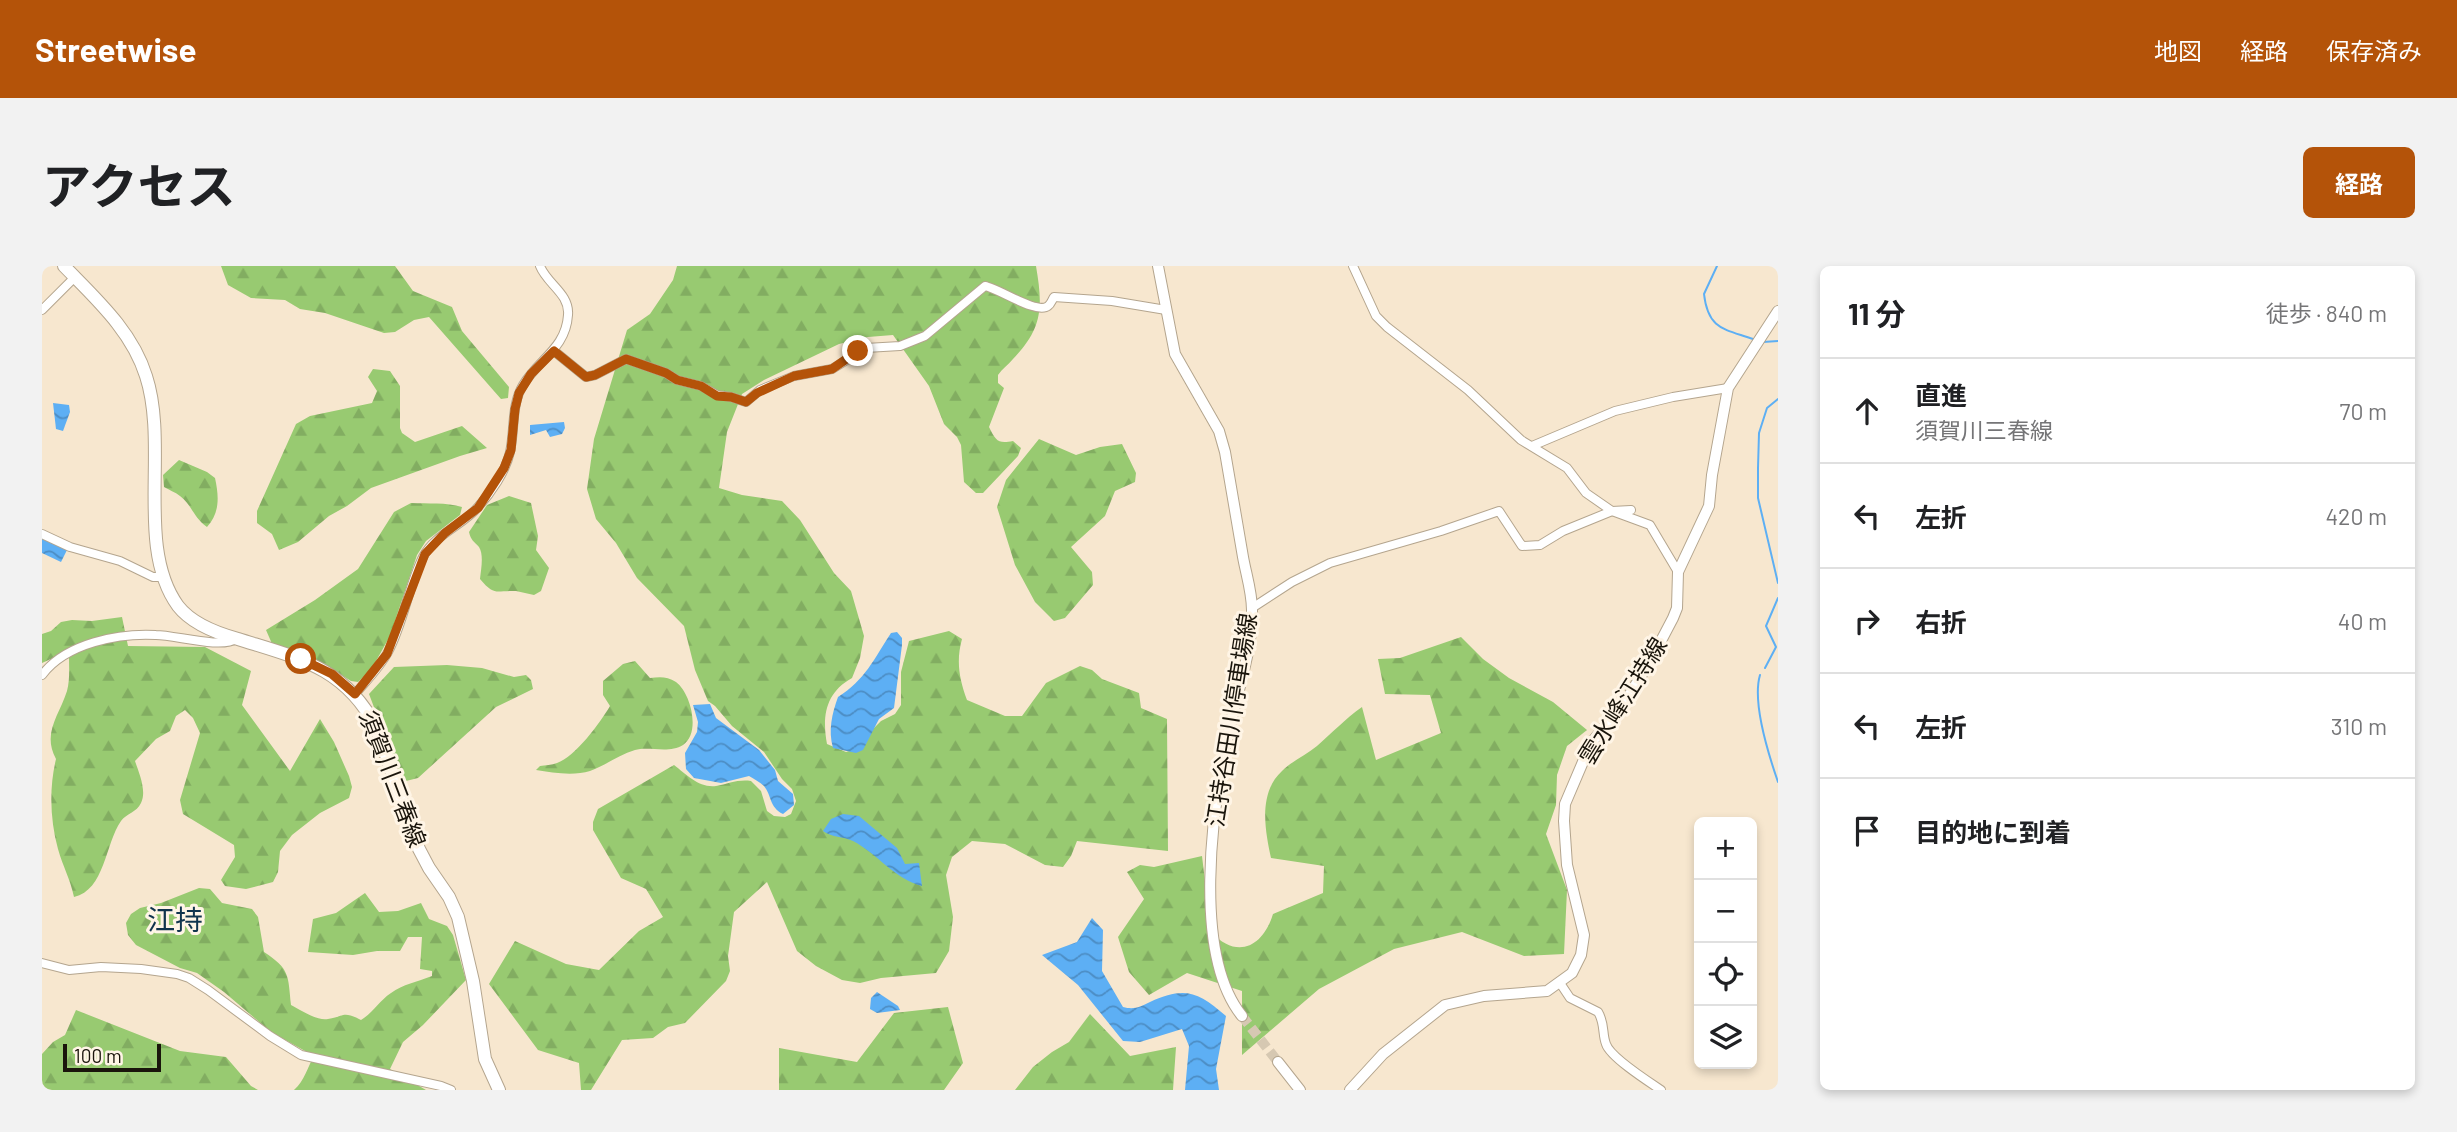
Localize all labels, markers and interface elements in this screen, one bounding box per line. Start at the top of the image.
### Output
text: Streetwise [35,29,196,69]
text: 地図 [2154,36,2202,65]
text: 経路 [2240,36,2288,65]
text: 保存済み [2326,36,2422,65]
button: 経路 [2303,147,2415,218]
text: アクセス [42,155,236,214]
text: 11 分 [1848,295,1905,331]
text: 徒歩 · 840 m [2266,299,2387,327]
route end [842,335,873,366]
text: 直進 [1915,379,1967,410]
icon: ahead [1848,392,1886,430]
text: 70 m [2340,397,2387,425]
text: 須賀川三春線 [1915,416,2053,444]
icon: left [1848,497,1886,535]
text: 左折 [1915,501,1967,532]
text: 420 m [2325,502,2387,530]
icon: right [1848,602,1886,640]
text: 右折 [1915,606,1967,637]
text: 40 m [2338,607,2387,635]
street label: 江持谷田川停車場線 [1199,611,1262,829]
street label: 雲水峰江持線 [1571,631,1672,769]
route start [285,643,316,674]
street label: 須賀川三春線 [354,706,433,851]
icon: left [1848,707,1886,745]
text: 左折 [1915,711,1967,742]
text: 310 m [2331,712,2387,740]
icon: arrive [1848,812,1886,850]
text: 目的地に到着 [1915,816,2071,847]
map controls [1694,817,1757,1069]
button: + [1694,817,1757,880]
button: − [1694,880,1757,943]
district label: 江持 [147,902,203,936]
button: locate [1694,943,1757,1006]
button: layers [1694,1006,1757,1069]
scale bar [63,1041,161,1073]
text: 100 m [74,1044,122,1067]

